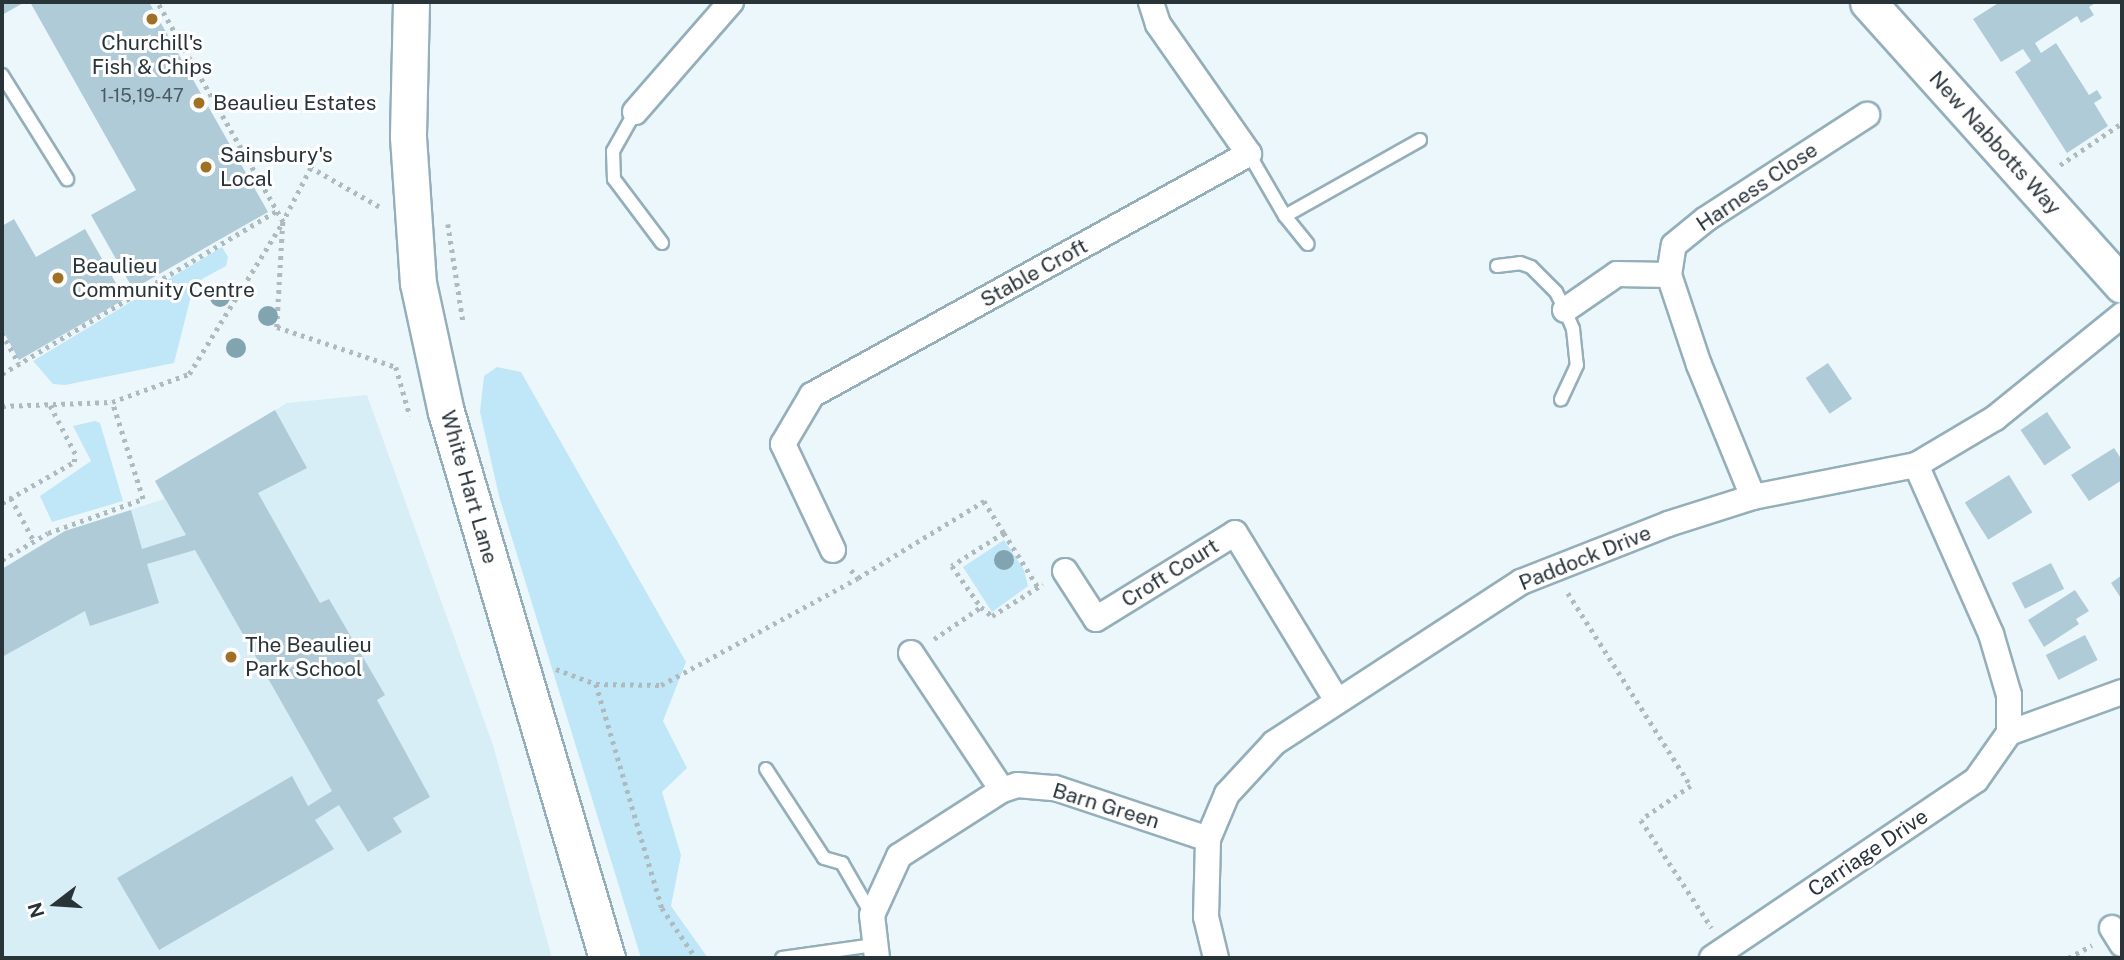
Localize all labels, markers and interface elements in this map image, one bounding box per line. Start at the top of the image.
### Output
marker: Churchill's Fish & Chips [144,11,160,27]
place label: Churchill's Fish & Chips [92,30,212,80]
street label: New Nabbotts Way [1924,66,2066,220]
house number: 1-15,19-47 [100,85,184,107]
place label: Beaulieu Estates [213,90,376,116]
marker: Beaulieu Estates [191,95,207,111]
street label: Harness Close [1692,137,1822,237]
place label: Sainsbury's Local [220,142,333,192]
marker: Sainsbury's Local [198,159,214,175]
street label: Stable Croft [976,233,1092,313]
place label: Beaulieu Community Centre [72,253,255,303]
marker: Beaulieu Community Centre [50,270,66,286]
street label: White Hart Lane [435,407,503,567]
street label: Paddock Drive [1515,520,1655,596]
street label: Croft Court [1117,533,1223,613]
place label: The Beaulieu Park School [245,632,372,682]
marker: The Beaulieu Park School [223,649,239,665]
street label: Barn Green [1049,778,1163,834]
street label: Carriage Drive [1803,804,1933,902]
north arrow [21,869,91,939]
text: N [23,900,49,920]

